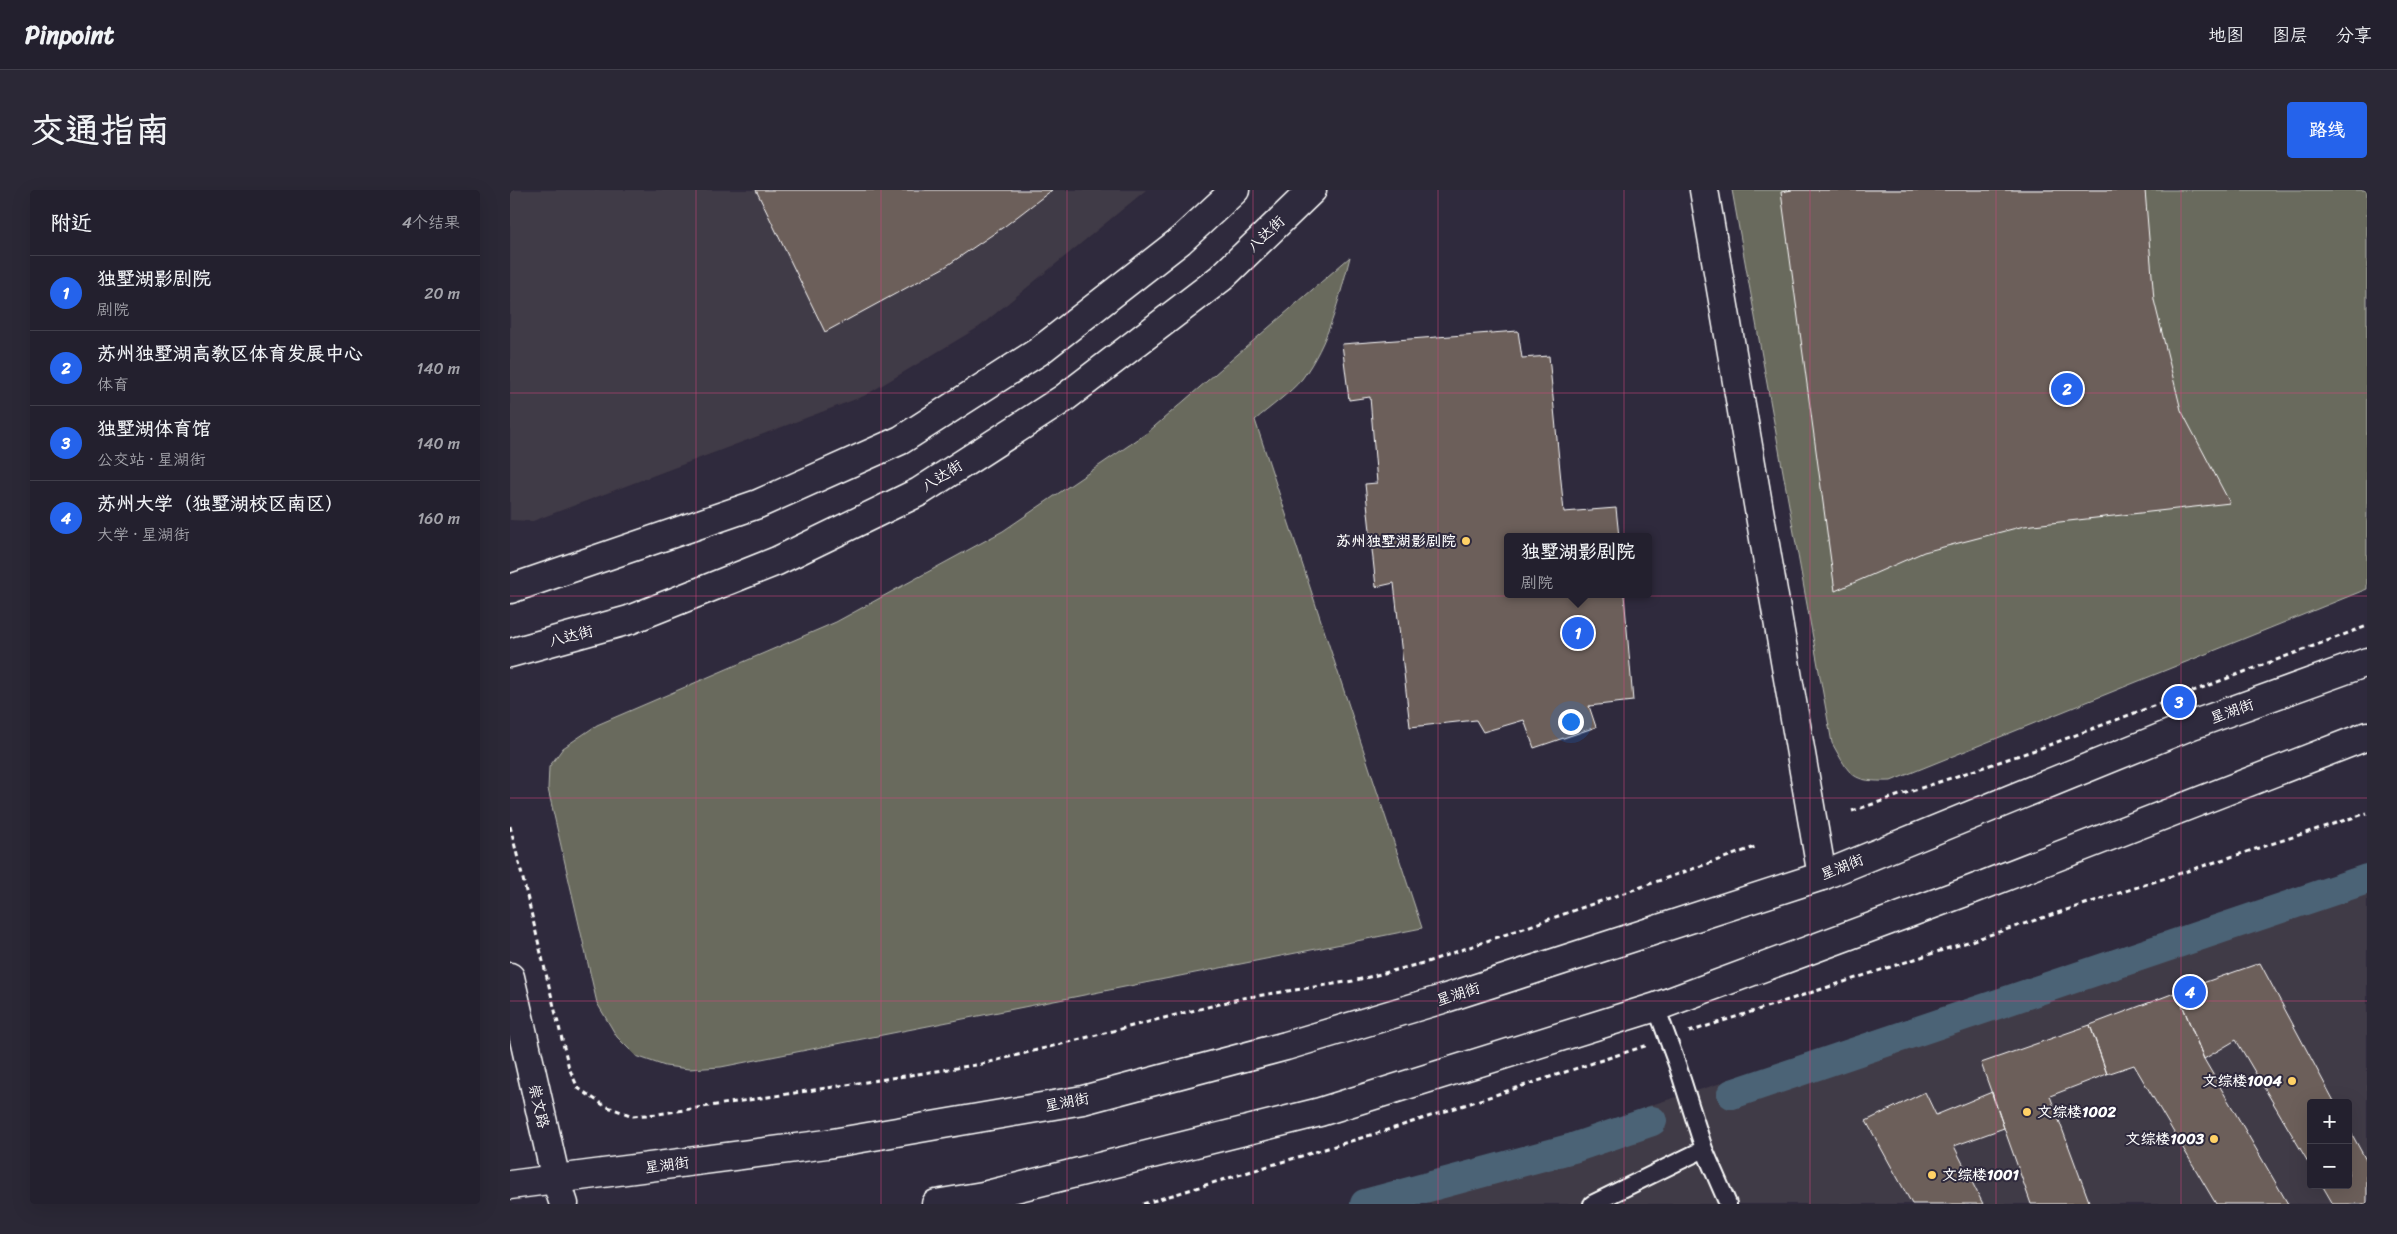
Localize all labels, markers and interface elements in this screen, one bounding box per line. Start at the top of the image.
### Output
text: Pinpoint [25,14,114,56]
text: 地图 [2208,19,2244,51]
text: 图层 [2272,19,2308,51]
text: 分享 [2336,19,2372,51]
text: 交通指南 [30,99,170,161]
button: 路线 [2287,102,2367,158]
text: 附近 [50,204,92,242]
text: 4个结果 [402,208,460,237]
street label: 八达街 [1241,209,1291,259]
text: 独墅湖影剧院 [97,262,211,295]
text: 1 [63,279,69,308]
text: 20 m [424,279,460,308]
text: 剧院 [97,295,129,324]
text: 苏州独墅湖高教区体育发展中心 [97,337,363,370]
text: 2 [61,354,71,383]
text: 140 m [417,354,460,383]
text: 体育 [97,370,129,399]
pin: 2 [2051,370,2083,408]
text: 独墅湖体育馆 [97,412,211,445]
text: 3 [62,429,70,458]
text: 140 m [417,429,460,458]
text: 公交站 · 星湖街 [97,445,206,474]
street label: 八达街 [916,453,968,499]
text: 苏州大学（独墅湖校区南区） [97,487,344,520]
text: 4 [61,504,71,533]
text: 160 m [417,504,460,533]
text: 大学 · 星湖街 [97,520,190,549]
place label: 苏州独墅湖影剧院 [1336,528,1456,554]
popup [1504,533,1652,598]
marker: 苏州独墅湖影剧院 [1460,535,1472,547]
text: 独墅湖影剧院 [1521,535,1635,568]
text: 剧院 [1521,568,1553,597]
pin: 1 [1562,614,1594,652]
street label: 八达街 [546,618,596,654]
pin: 3 [2163,683,2195,721]
street label: 星湖街 [2206,691,2258,731]
your location [1558,709,1584,735]
street label: 星湖街 [1816,847,1868,887]
pin: 4 [2174,973,2206,1011]
street label: 星湖街 [1433,975,1483,1013]
place label: 文综楼1004 [2202,1068,2283,1094]
marker: 文综楼1004 [2286,1075,2298,1087]
street label: 崇文路 [521,1081,557,1131]
street label: 星湖街 [1042,1085,1092,1119]
place label: 文综楼1002 [2037,1099,2116,1125]
map controls [2307,1099,2352,1189]
button: + [2307,1099,2352,1144]
marker: 文综楼1002 [2021,1106,2033,1118]
place label: 文综楼1003 [2125,1126,2205,1152]
marker: 文综楼1003 [2208,1133,2220,1145]
button: − [2307,1144,2352,1189]
street label: 星湖街 [643,1149,691,1181]
place label: 文综楼1001 [1942,1162,2019,1188]
marker: 文综楼1001 [1926,1169,1938,1181]

